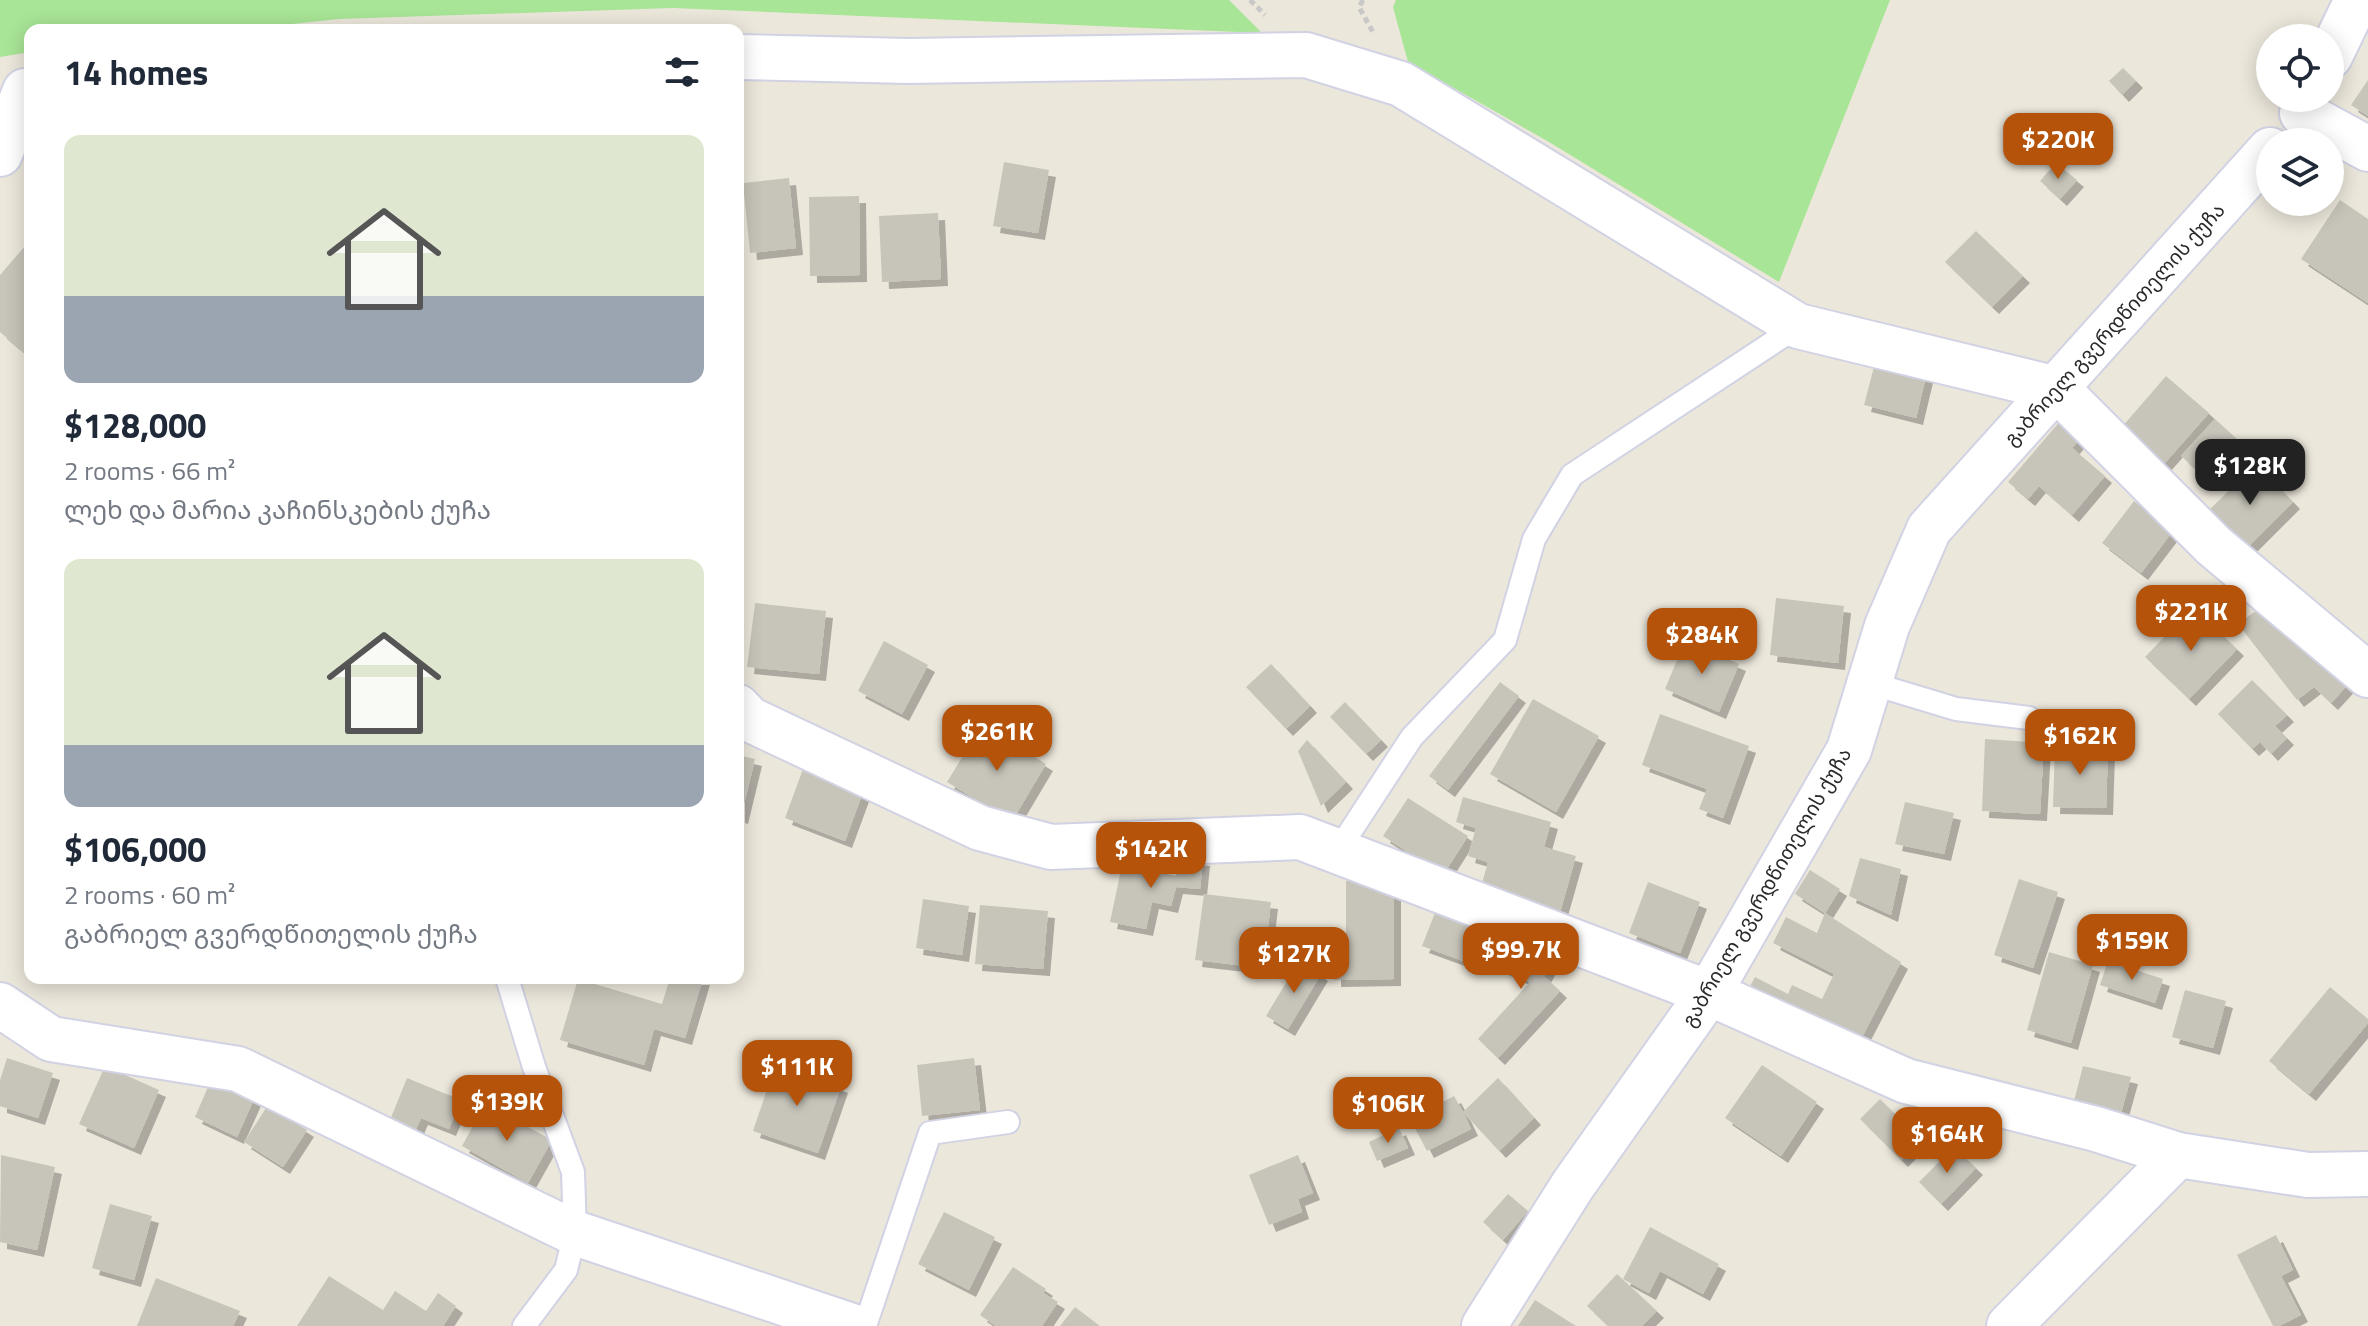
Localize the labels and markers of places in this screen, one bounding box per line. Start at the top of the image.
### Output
pin: $220K [2002,113,2114,181]
pin: $128K [2194,439,2306,507]
pin: $221K [2135,585,2247,653]
pin: $284K [1646,608,1758,676]
pin: $261K [941,705,1053,773]
pin: $162K [2024,709,2136,777]
pin: $142K [1095,822,1207,890]
pin: $159K [2076,914,2188,982]
pin: $99.7K [1456,923,1586,991]
pin: $127K [1238,927,1350,995]
pin: $111K [741,1040,853,1108]
pin: $139K [451,1075,563,1143]
pin: $106K [1332,1077,1444,1145]
pin: $164K [1891,1107,2003,1175]

